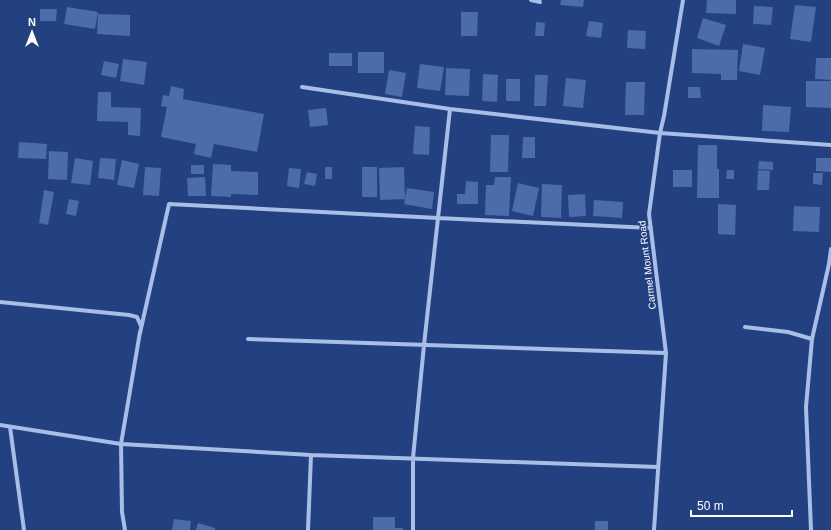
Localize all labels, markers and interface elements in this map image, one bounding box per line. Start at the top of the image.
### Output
north arrow [12,12,52,52]
text: N [28,16,36,28]
street label: Carmel Mount Road [636,220,658,310]
scale bar [691,492,792,518]
text: 50 m [697,499,724,513]

